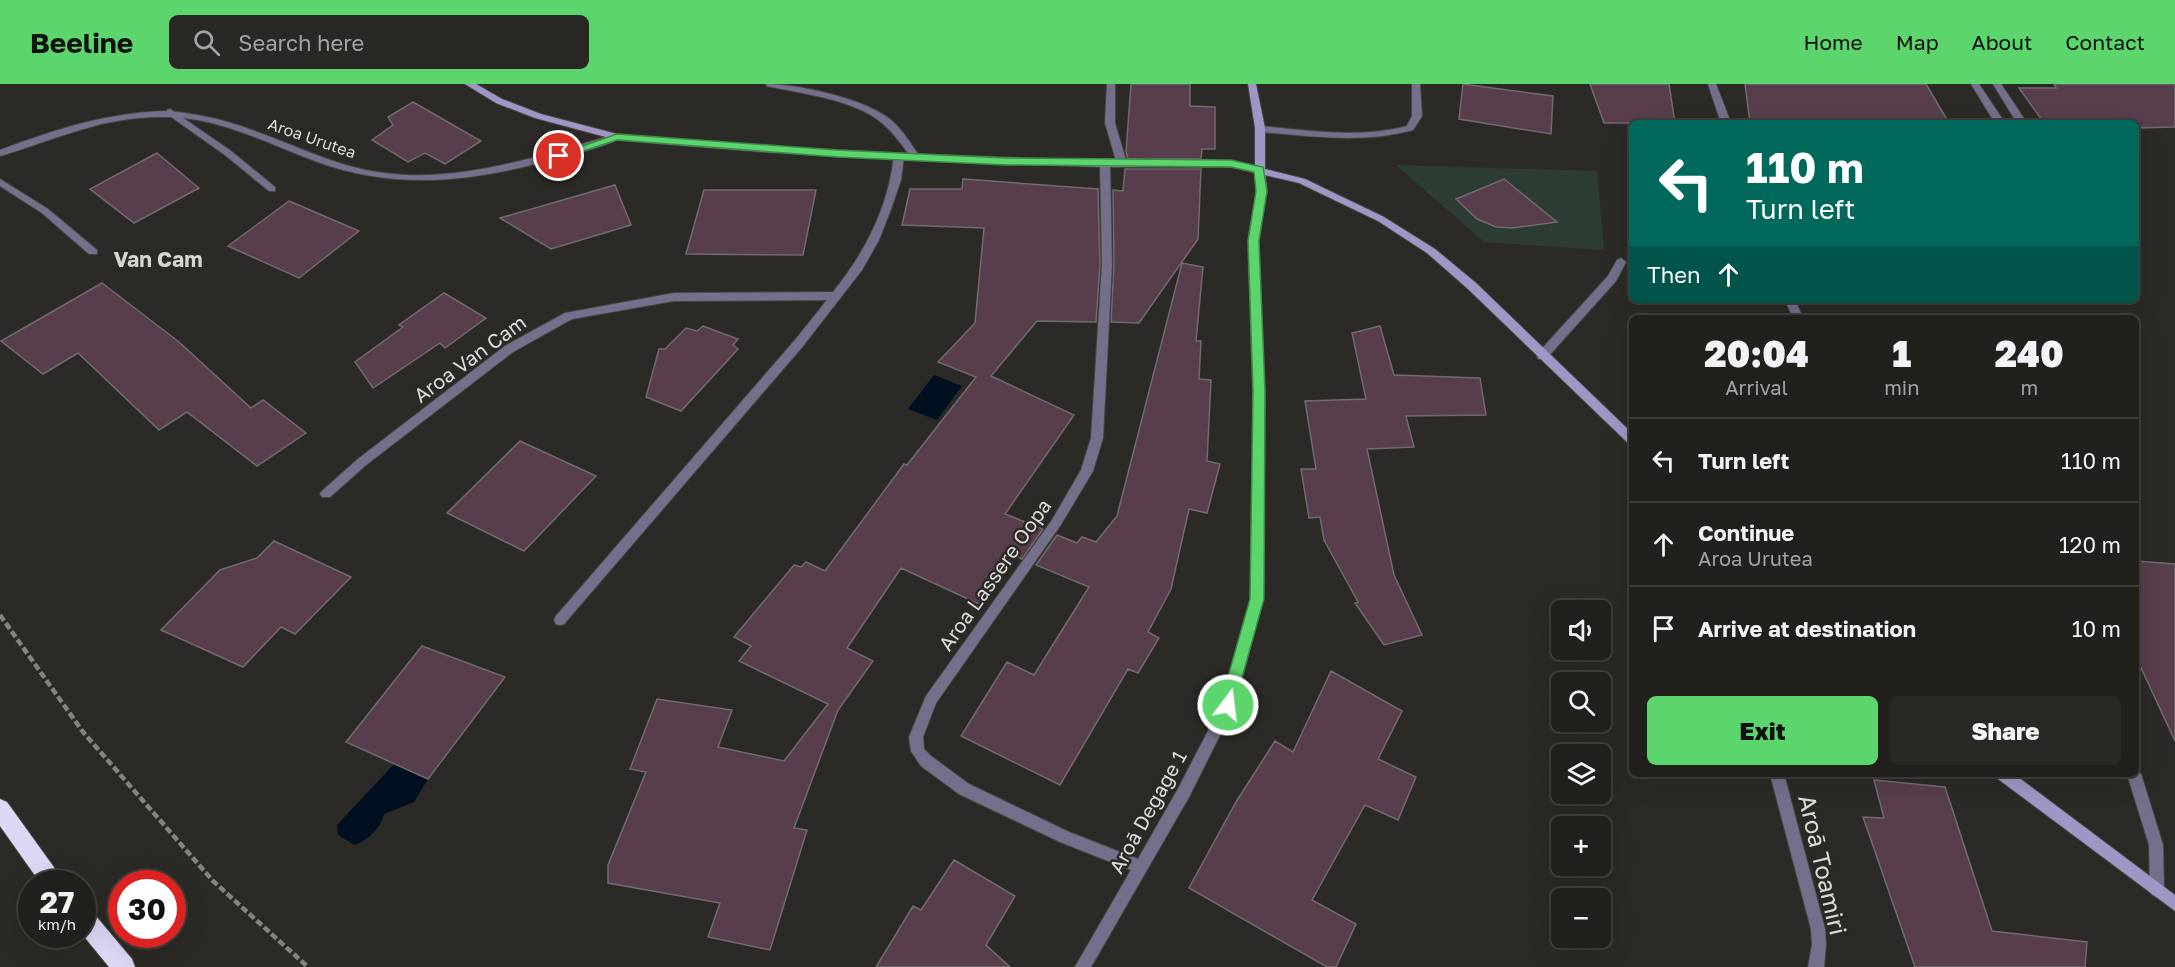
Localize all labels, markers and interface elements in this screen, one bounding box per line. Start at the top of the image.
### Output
search box [169,15,589,69]
text: Beeline [30,26,133,59]
icon: search [190,26,223,59]
text: Search here [238,29,364,56]
text: Home [1803,29,1863,55]
text: Map [1896,29,1939,55]
text: About [1972,29,2032,55]
text: Contact [2065,29,2145,55]
street label: Aroa Urutea [265,114,359,162]
pin [533,130,584,181]
icon: arrive [542,139,575,172]
text: 110 m [1746,142,1864,192]
icon: left [1647,144,1725,222]
text: Turn left [1746,193,1855,225]
district label: Van Cam [113,246,203,272]
icon: ahead [1712,258,1745,291]
text: Then [1647,261,1700,288]
street label: Aroa Van Cam [409,309,530,407]
text: 20:04 [1704,332,1809,375]
text: 1 [1892,332,1911,375]
text: 240 [1995,332,2064,375]
text: Arrival [1725,375,1788,399]
text: min [1884,375,1920,399]
text: m [2020,375,2038,399]
icon: left [1647,444,1680,477]
text: Turn left [1698,447,1789,474]
text: 110 m [2061,447,2121,474]
street label: Aroa Lassere Oopa [933,494,1056,655]
text: Continue [1698,519,1794,546]
icon: ahead [1647,528,1680,561]
text: 120 m [2059,531,2121,558]
text: Aroa Urutea [1698,546,1813,570]
map controls [1551,600,1611,948]
button: sound [1551,600,1611,660]
icon: arrive [1647,612,1680,645]
text: Arrive at destination [1698,615,1916,642]
text: 10 m [2072,615,2121,642]
button: search [1551,672,1611,732]
position arrow [1196,673,1260,737]
button: Exit [1647,696,1878,765]
button: Share [1890,696,2121,765]
button: layers [1551,744,1611,804]
street label: Aroā Degage 1 [1103,745,1191,877]
street label: Aroā Toamiri [1793,792,1854,938]
button: + [1551,816,1611,876]
speed limit sign: 30 [108,870,186,948]
text: 27 [40,884,74,920]
button: − [1551,888,1611,948]
text: km/h [38,915,76,933]

